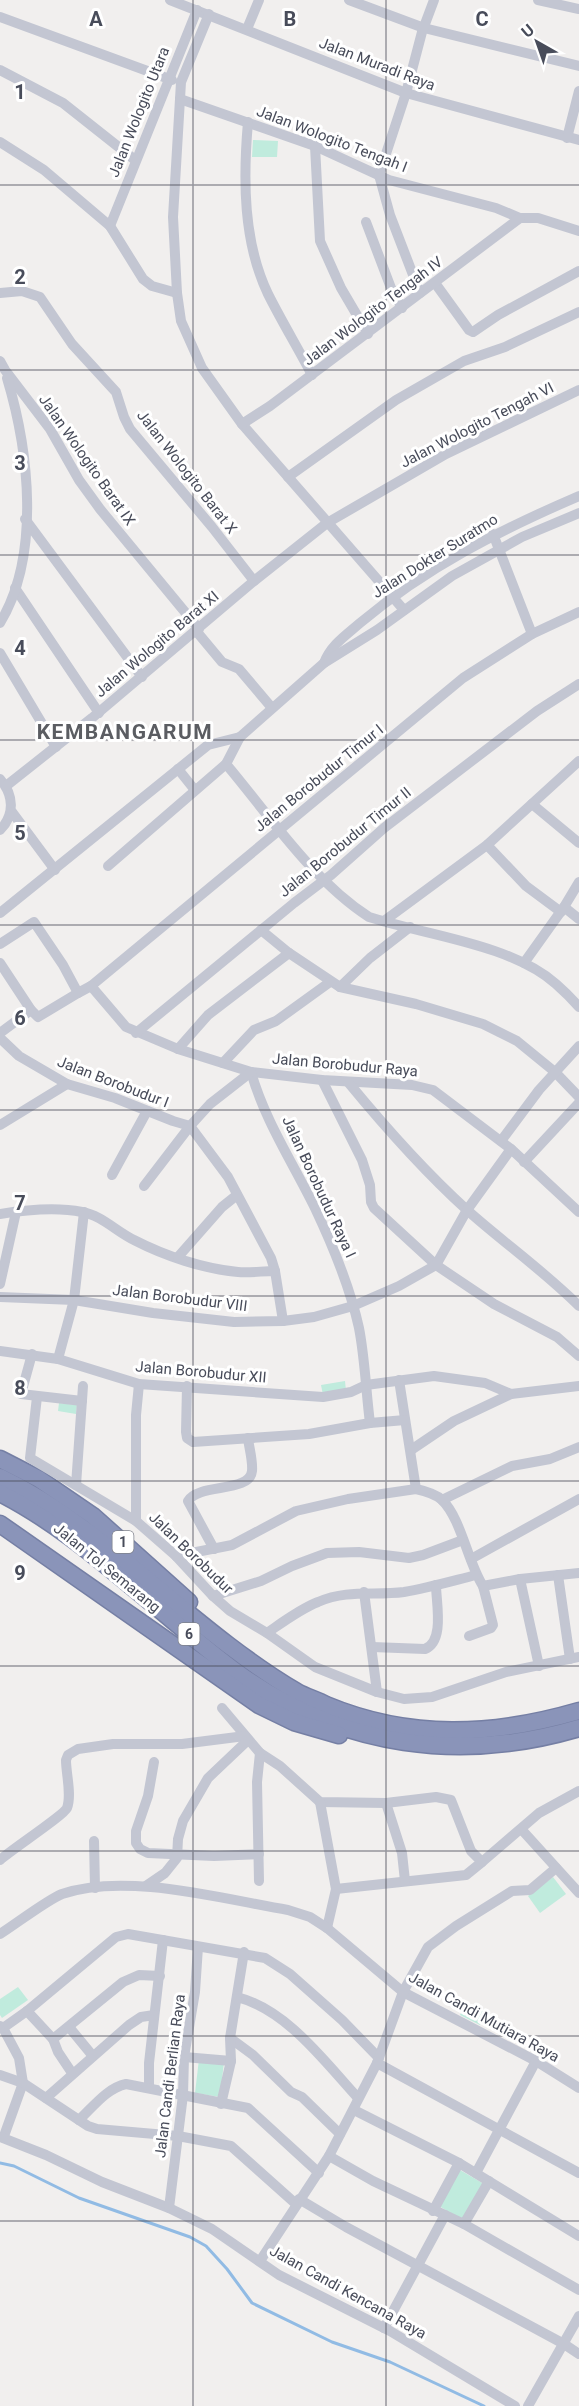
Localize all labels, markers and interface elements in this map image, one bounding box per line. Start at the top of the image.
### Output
text: A [89,7,103,31]
text: B [284,7,296,31]
text: C [475,7,489,31]
north arrow [507,12,567,72]
text: U [518,20,538,42]
street label: Jalan Muradi Raya [316,34,438,94]
street label: Jalan Wologito Utara [105,44,173,180]
text: 1 [14,80,26,104]
street label: Jalan Wologito Tengah I [254,102,410,176]
street label: Jalan Wologito Tengah IV [300,253,446,369]
text: 2 [14,265,26,289]
street label: Jalan Wologito Tengah VI [397,378,557,472]
street label: Jalan Wologito Barat IX [35,391,139,529]
street label: Jalan Wologito Barat X [133,407,241,538]
text: 3 [14,451,26,475]
street label: Jalan Dokter Suratmo [369,510,501,602]
street label: Jalan Wologito Barat XI [92,587,222,701]
text: 4 [14,636,26,660]
district label: KEMBANGARUM [37,720,213,744]
street label: Jalan Borobudur Timur I [251,721,387,835]
street label: Jalan Borobudur Timur II [275,783,415,901]
text: 5 [14,821,26,845]
text: 6 [14,1006,26,1030]
street label: Jalan Borobudur Raya [271,1050,419,1080]
street label: Jalan Borobudur I [55,1052,171,1112]
street label: Jalan Borobudur Raya I [278,1113,360,1261]
text: 7 [14,1191,26,1215]
street label: Jalan Borobudur VIII [112,1281,248,1315]
street label: Jalan Borobudur XII [135,1357,267,1387]
text: 8 [14,1376,26,1400]
street label: Jalan Borobudur [145,1508,237,1598]
street label: Jalan Tol Semarang [50,1519,164,1617]
road number: 1 [112,1531,134,1553]
text: 9 [14,1561,26,1585]
road number: 6 [178,1623,200,1645]
street label: Jalan Candi Mutiara Raya [406,1968,562,2066]
street label: Jalan Candi Berlian Raya [151,1993,189,2159]
street label: Jalan Candi Kencana Raya [267,2241,429,2343]

